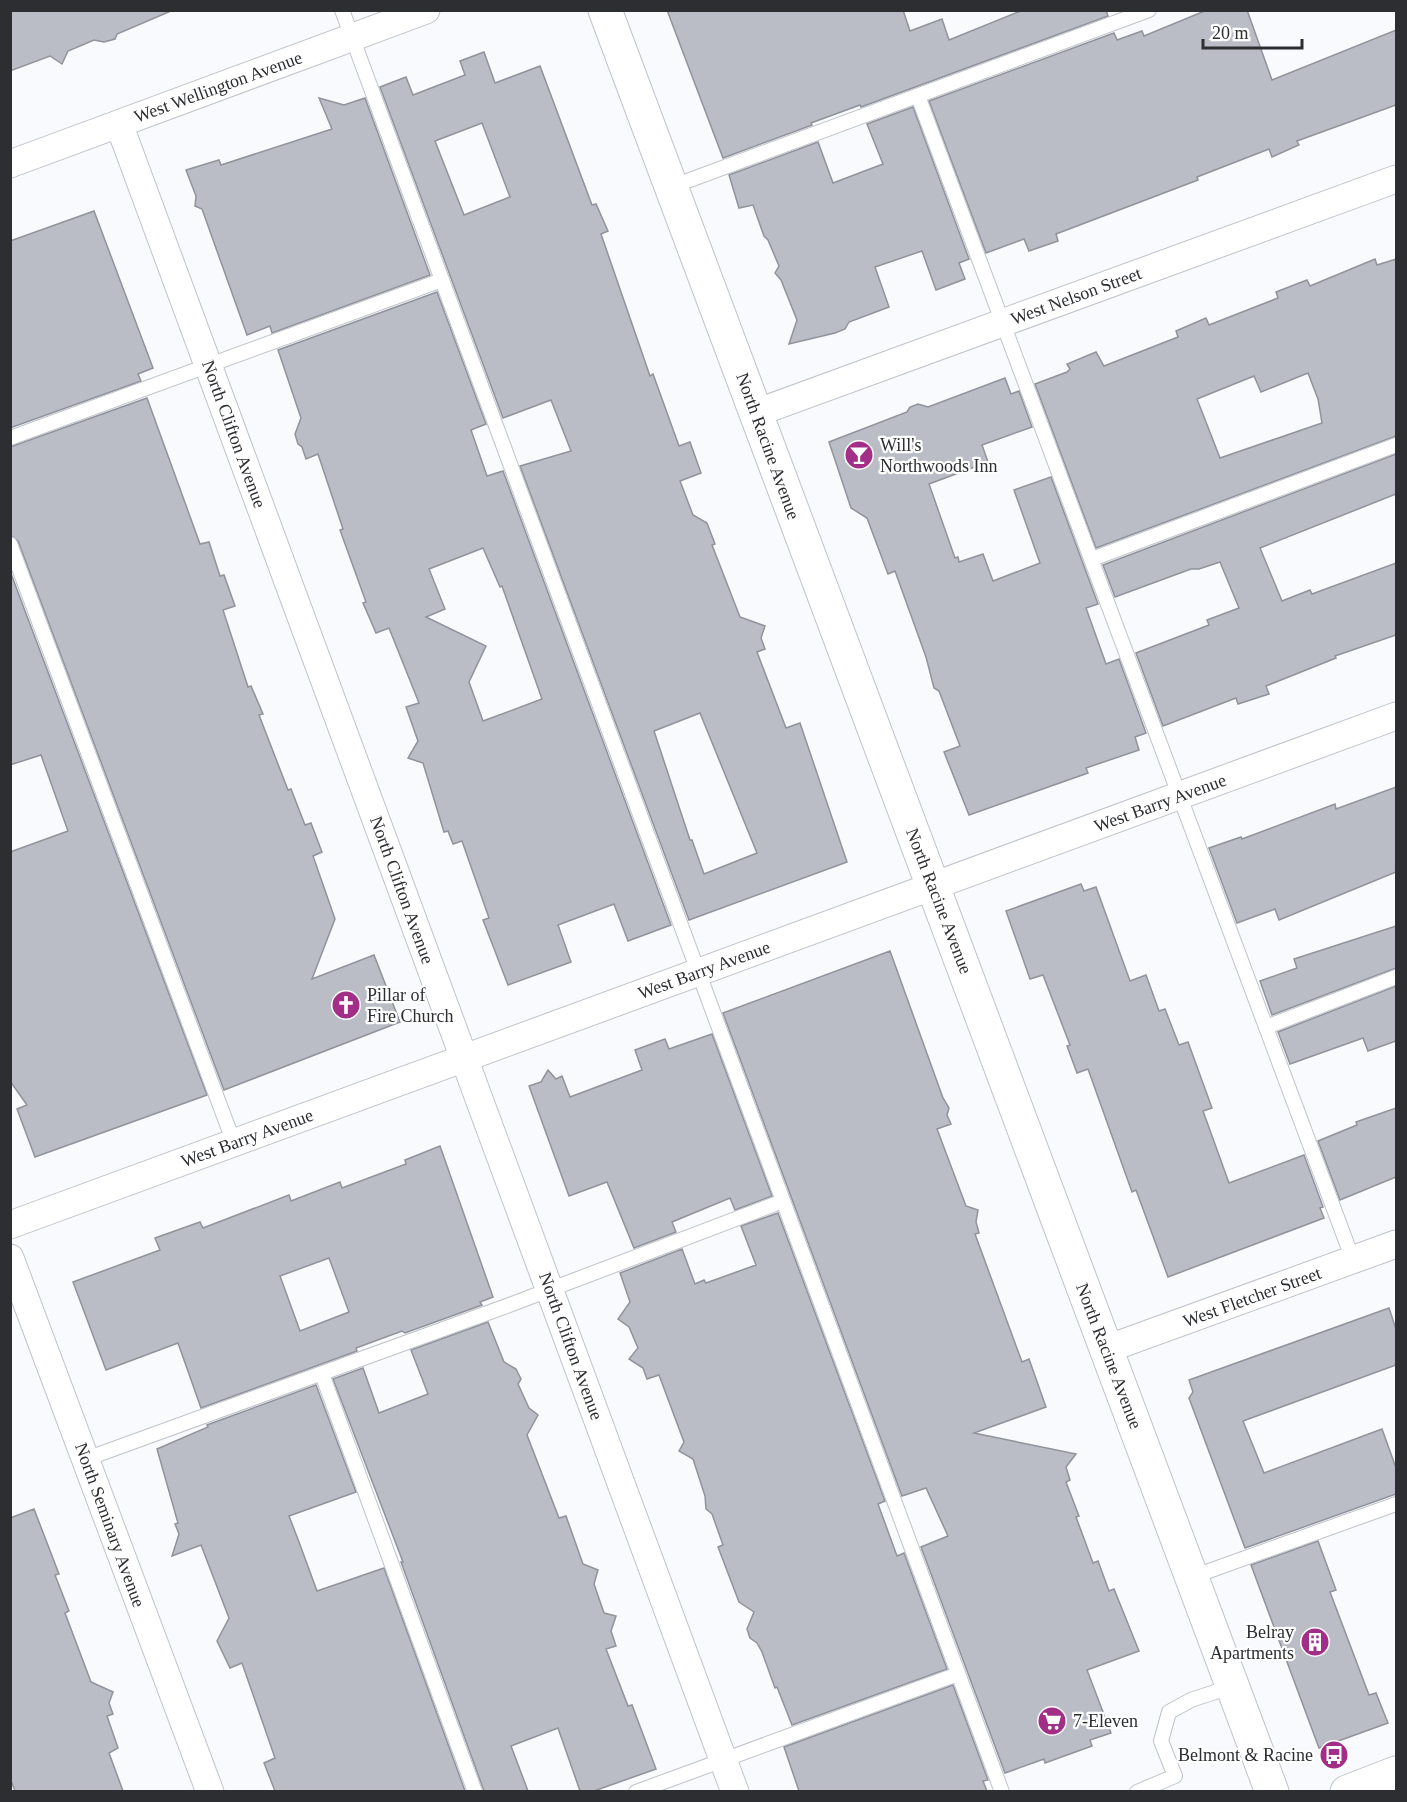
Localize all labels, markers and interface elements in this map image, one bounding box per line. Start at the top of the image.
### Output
scale bar [1203,12,1302,50]
text: 20 m [1212,23,1249,43]
street label: West Wellington Avenue [131,47,305,127]
street label: West Nelson Street [1008,263,1144,329]
street label: North Clifton Avenue [198,357,270,511]
street label: North Racine Avenue [732,370,804,522]
place label: Will's Northwoods Inn [880,435,998,476]
bar icon: Will's Northwoods Inn [843,439,875,471]
street label: West Barry Avenue [1091,770,1229,836]
street label: North Clifton Avenue [366,813,438,967]
street label: North Racine Avenue [902,825,976,977]
street label: West Barry Avenue [635,937,773,1003]
place label: Pillar of Fire Church [367,985,453,1026]
church icon: Pillar of Fire Church [330,989,362,1021]
street label: West Barry Avenue [178,1105,316,1171]
street label: West Fletcher Street [1180,1263,1324,1331]
street label: North Clifton Avenue [535,1269,607,1423]
street label: North Racine Avenue [1072,1280,1146,1432]
street label: North Seminary Avenue [71,1440,149,1610]
place label: Belray Apartments [1210,1622,1294,1663]
building icon: Belray Apartments [1299,1626,1331,1658]
supermarket icon: 7-Eleven [1036,1705,1068,1737]
place label: 7-Eleven [1073,1711,1138,1731]
bus stop icon: Belmont & Racine [1318,1739,1350,1771]
place label: Belmont & Racine [1178,1745,1313,1765]

